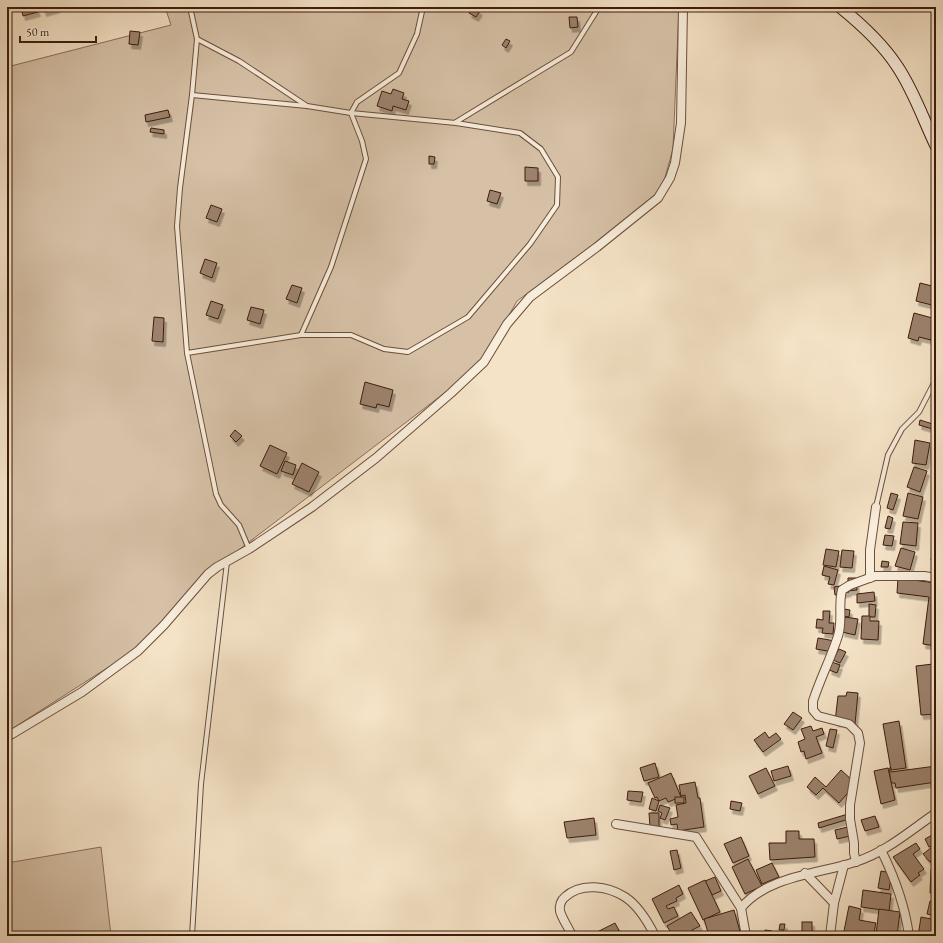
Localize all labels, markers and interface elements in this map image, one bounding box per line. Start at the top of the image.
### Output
scale bar [20,18,96,44]
text: 50 m [26,24,50,40]

